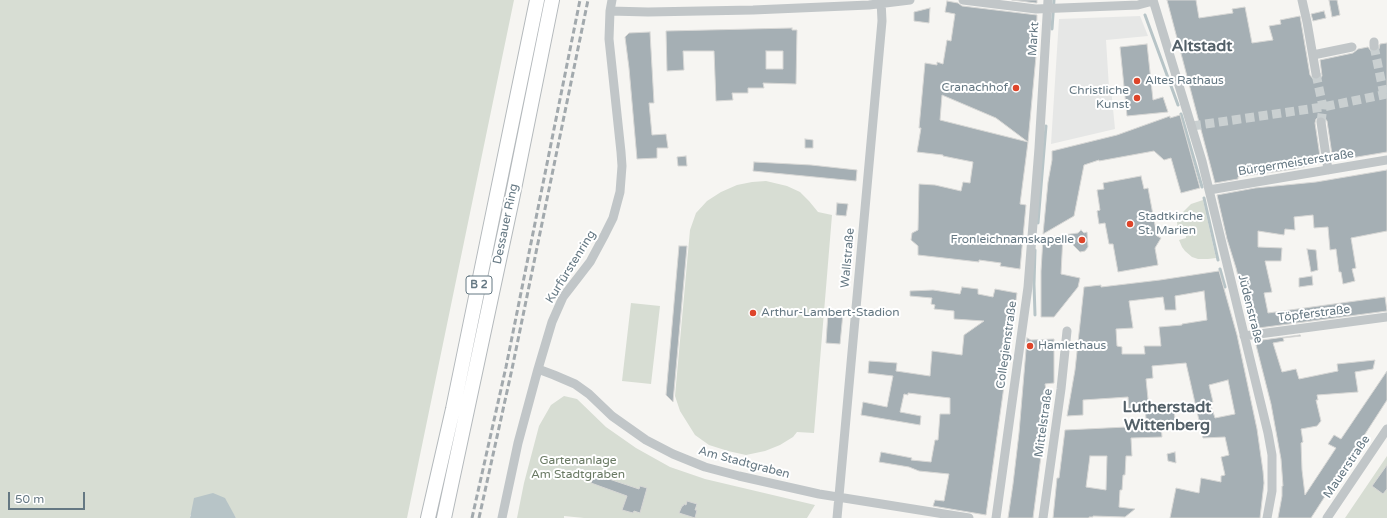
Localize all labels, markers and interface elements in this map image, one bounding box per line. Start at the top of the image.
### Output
street label: Markt [1026,22,1042,56]
district label: Altstadt [1172,37,1232,57]
place label: Altes Rathaus [1145,74,1224,88]
marker: Altes Rathaus [1132,76,1142,86]
place label: Cranachhof [942,81,1008,95]
marker: Cranachhof [1011,83,1021,93]
place label: Christliche Kunst [1069,84,1129,112]
marker: Christliche Kunst [1132,93,1142,103]
street label: Bürgermeisterstraße [1237,147,1355,179]
street label: Dessauer Ring [490,182,522,266]
place label: Stadtkirche St. Marien [1138,210,1203,238]
marker: Stadtkirche St. Marien [1125,219,1135,229]
street label: Wallstraße [838,227,858,289]
street label: Kurfürstenring [543,228,599,306]
place label: Fronleichnamskapelle [950,233,1074,247]
marker: Fronleichnamskapelle [1077,235,1087,245]
street label: Jüdenstraße [1235,273,1265,345]
road number: B 2 [466,276,492,294]
street label: Collegienstraße [994,300,1020,390]
street label: Töpferstraße [1277,302,1351,326]
place label: Arthur-Lambert-Stadion [761,306,900,320]
marker: Arthur-Lambert-Stadion [748,308,758,318]
place label: Hamlethaus [1038,339,1106,353]
marker: Hamlethaus [1025,341,1035,351]
street label: Mittelstraße [1032,388,1056,458]
district label: Lutherstadt Wittenberg [1123,398,1211,436]
street label: Mauerstraße [1321,433,1373,501]
street label: Am Stadtgraben [697,444,791,482]
park label: Gartenanlage Am Stadtgraben [531,454,625,482]
scale bar [10,484,87,510]
text: 50 m [15,492,44,506]

